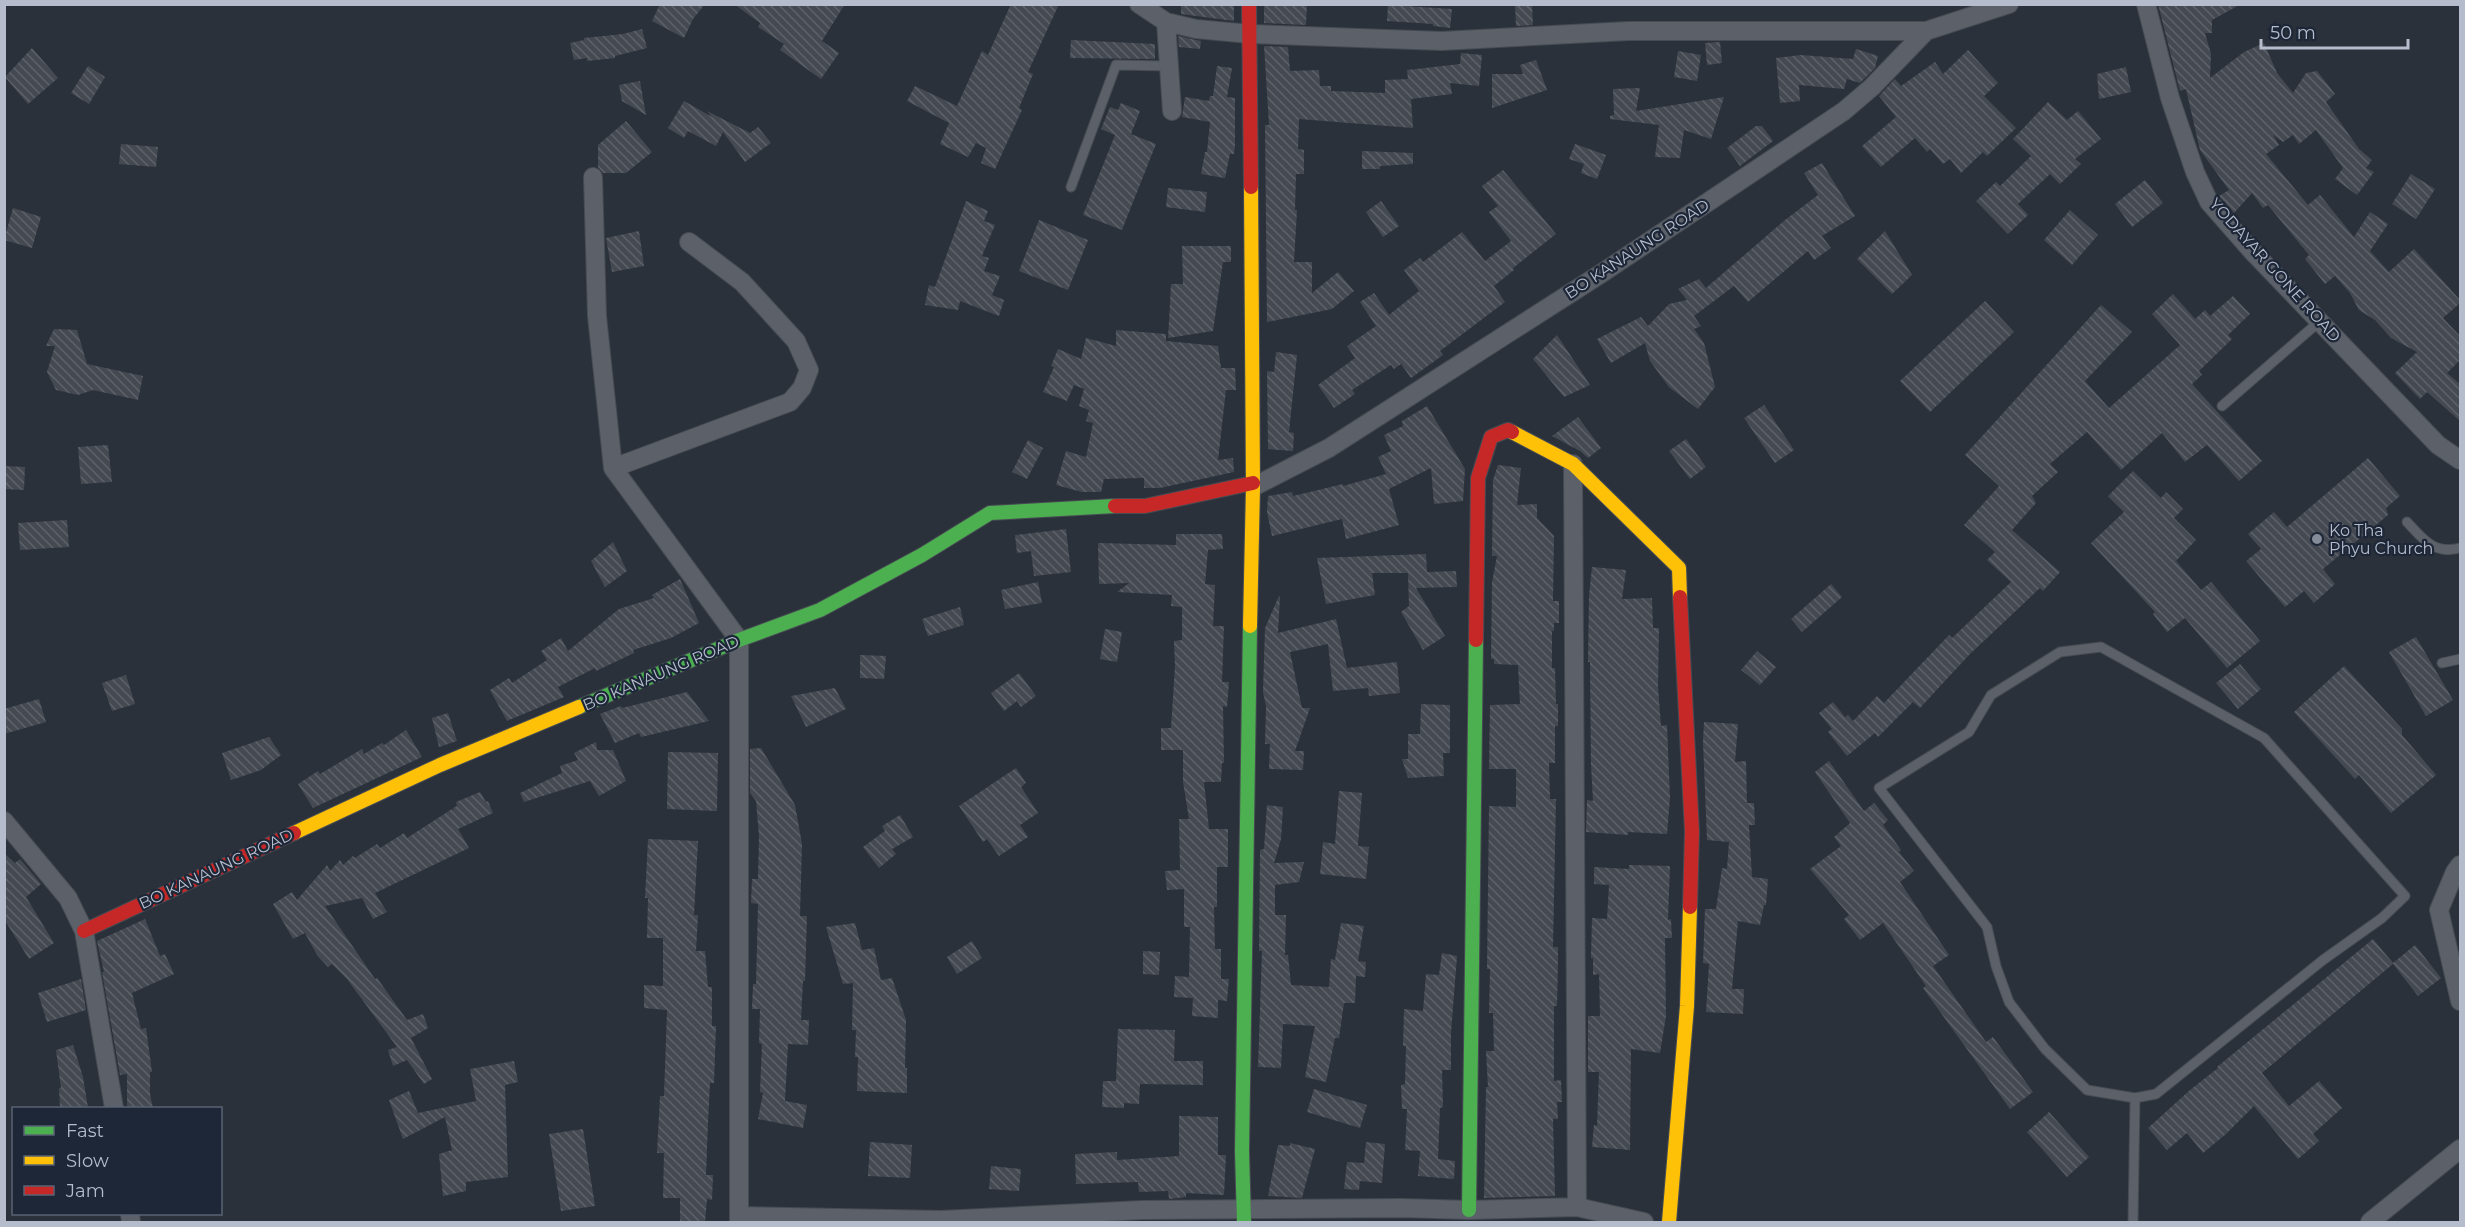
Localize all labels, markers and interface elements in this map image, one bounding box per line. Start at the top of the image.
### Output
scale bar [2261,12,2408,50]
text: 50 m [2270,22,2316,44]
street label: YODAYAR GONE ROAD [2205,194,2345,346]
street label: BO KANAUNG ROAD [1561,195,1713,303]
place label: Ko Tha Phyu Church [2329,521,2433,558]
marker: Ko Tha Phyu Church [2310,532,2324,546]
street label: BO KANAUNG ROAD [580,631,742,715]
street label: BO KANAUNG ROAD [136,825,296,913]
legend [12,1107,222,1215]
text: Fast [66,1120,104,1142]
text: Slow [66,1150,109,1172]
text: Jam [65,1180,105,1202]

